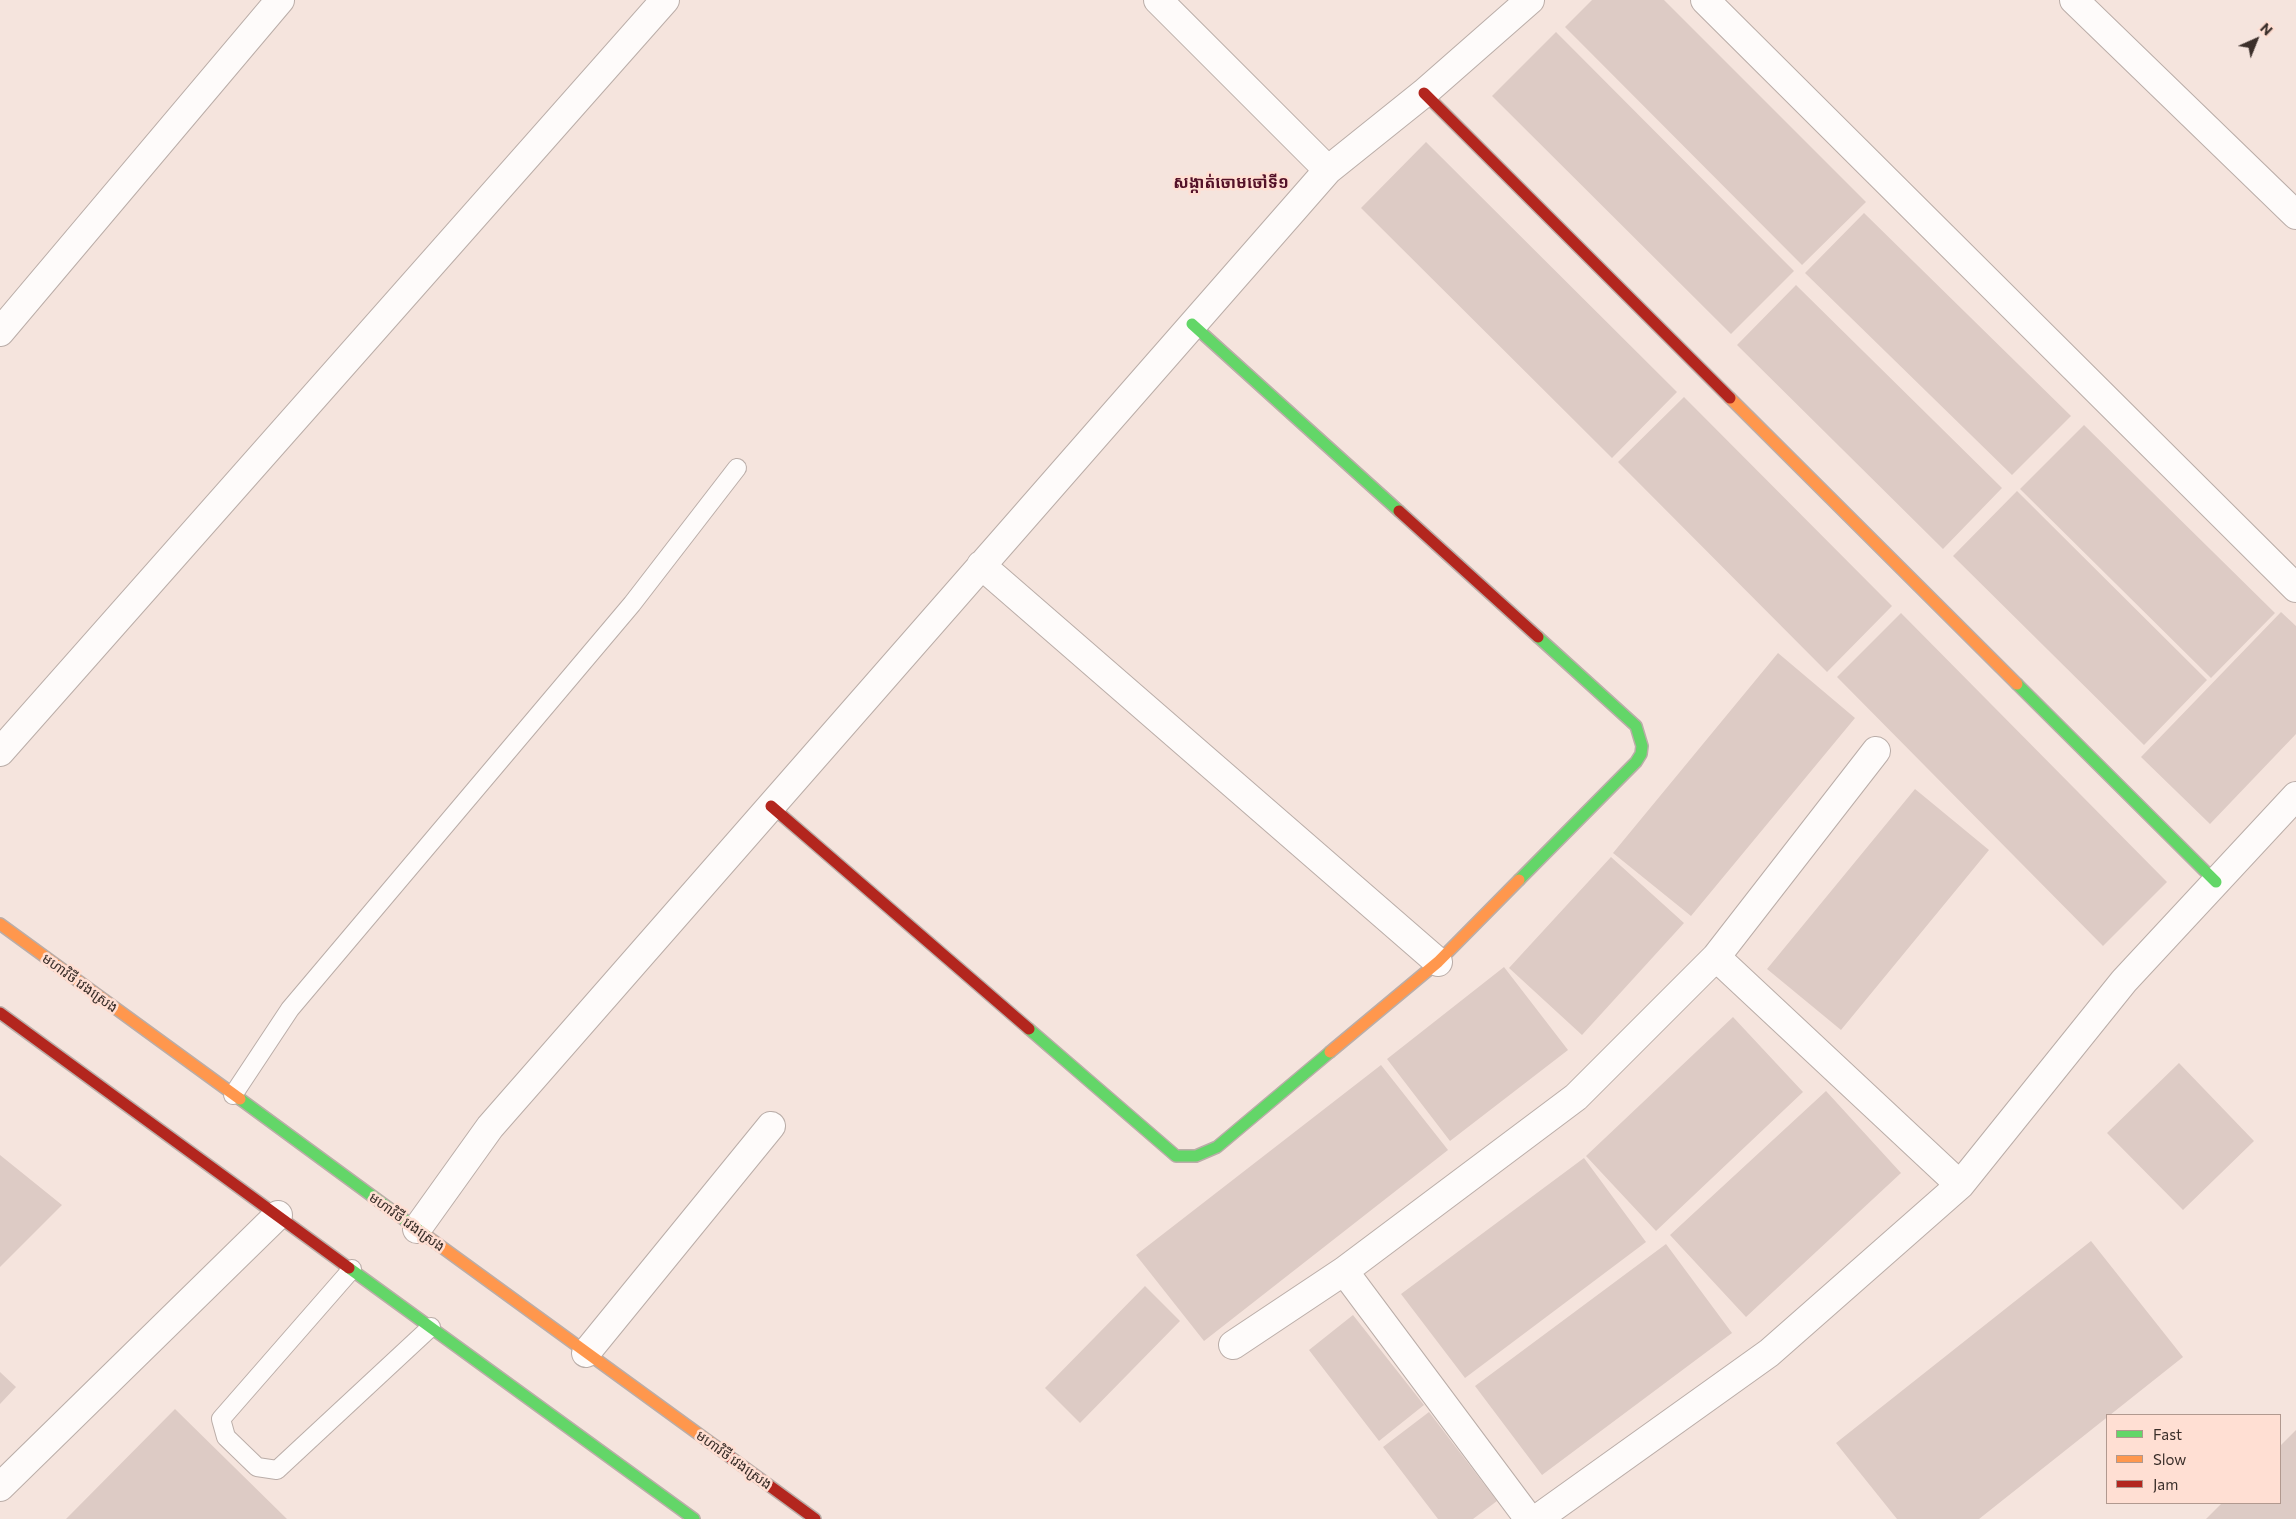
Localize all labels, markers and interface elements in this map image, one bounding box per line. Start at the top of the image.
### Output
north arrow [2231,15,2281,65]
text: N [2257,19,2276,39]
district label: សង្កាត់ចោមចៅទី១ [1173,173,1289,193]
street label: មហាវិថី វេងស្រេង [39,950,121,1016]
street label: មហាវិថី វេងស្រេង [366,1189,448,1255]
legend [2106,1414,2281,1504]
text: Fast [2153,1425,2182,1443]
street label: មហាវិថី វេងស្រេង [693,1427,775,1493]
text: Slow [2153,1450,2186,1468]
text: Jam [2153,1475,2178,1493]

